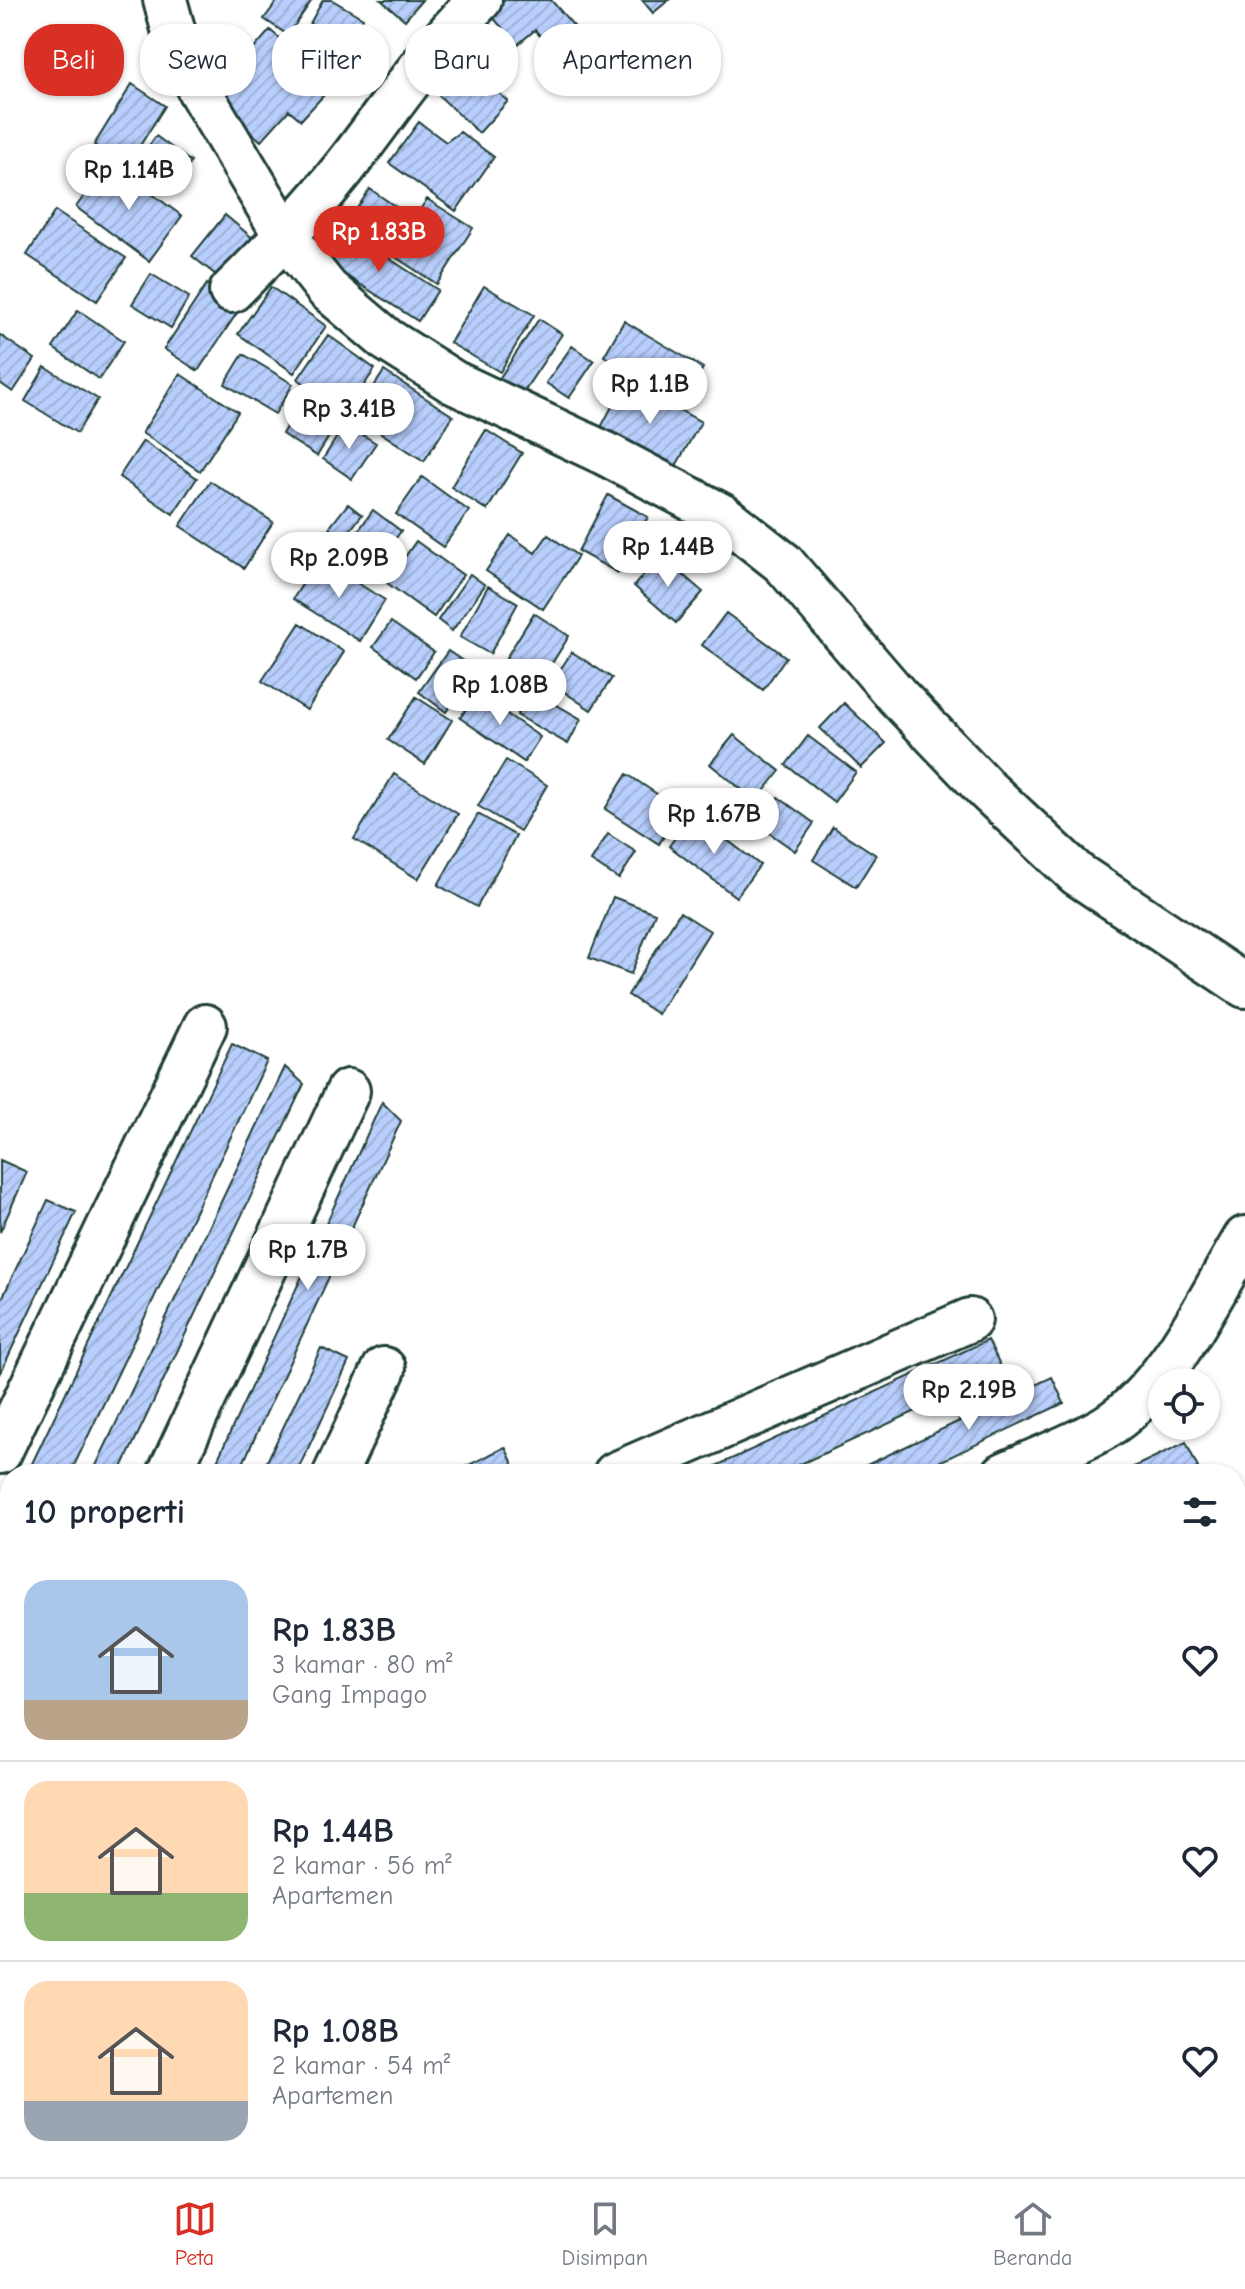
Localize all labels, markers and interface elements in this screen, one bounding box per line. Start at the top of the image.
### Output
chip: Beli [24,24,124,96]
chip: Sewa [140,24,256,96]
chip: Filter [272,24,389,96]
chip: Baru [405,24,518,96]
chip: Apartemen [534,24,721,96]
pin: Rp 1.14B [46,144,212,212]
text: Rp 1.14B [84,155,174,185]
pin: Rp 1.83B [296,206,462,274]
text: Rp 1.83B [332,217,426,247]
pin: Rp 1.1B [576,358,724,426]
text: Rp 1.1B [611,369,690,399]
pin: Rp 3.41B [266,383,432,451]
text: Rp 3.41B [302,394,396,424]
pin: Rp 1.44B [585,521,751,589]
pin: Rp 2.09B [256,532,422,600]
text: Rp 1.44B [621,532,715,562]
text: Rp 2.09B [289,543,389,573]
pin: Rp 1.08B [417,659,583,727]
text: Rp 1.08B [452,670,548,700]
pin: Rp 1.67B [631,788,797,856]
text: Rp 1.67B [667,799,761,829]
pin: Rp 1.7B [234,1224,382,1292]
text: Rp 1.7B [268,1235,348,1265]
pin: Rp 2.19B [886,1364,1052,1432]
map controls [1148,1368,1220,1440]
button: locate [1148,1368,1220,1440]
text: Rp 2.19B [921,1375,1017,1405]
icon: filters [1178,1490,1222,1534]
text: 10 properti [24,1492,185,1532]
text: Rp 1.83B [272,1610,396,1650]
icon: home [88,1612,184,1708]
icon: heart [1178,1638,1222,1682]
text: 3 kamar · 80 m² [272,1650,452,1680]
text: Gang Impago [272,1680,427,1710]
text: Rp 1.44B [272,1811,394,1851]
icon: home [88,1813,184,1909]
icon: heart [1178,1839,1222,1883]
text: 2 kamar · 56 m² [272,1851,452,1881]
text: Apartemen [272,1881,393,1911]
text: Rp 1.08B [272,2011,399,2051]
icon: home [88,2013,184,2109]
icon: heart [1178,2039,1222,2083]
text: 2 kamar · 54 m² [272,2051,450,2081]
text: Apartemen [272,2081,393,2111]
tab: Peta [173,2197,217,2271]
tab: Disimpan [562,2197,648,2271]
tab: Beranda [993,2197,1072,2271]

